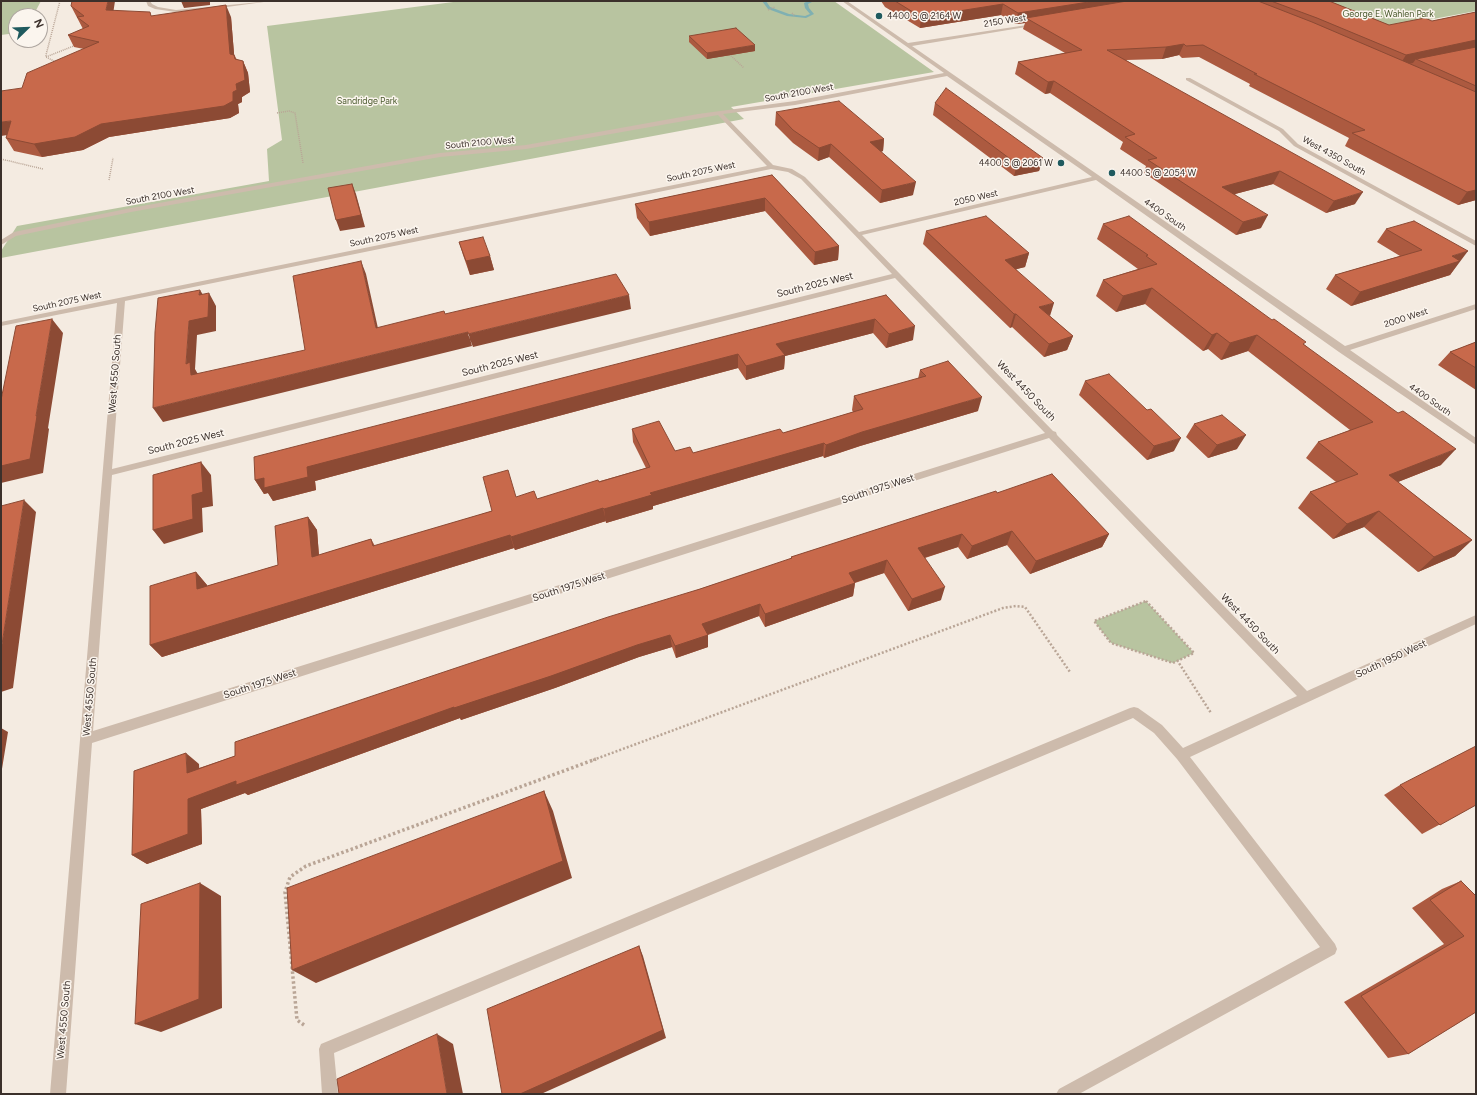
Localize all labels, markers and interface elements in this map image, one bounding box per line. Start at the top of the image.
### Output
north arrow [8,8,48,48]
park label: George E. Wahlen Park [1342,9,1434,19]
marker: 4400 S @ 2164 W [874,11,884,21]
place label: 4400 S @ 2164 W [887,11,961,21]
street label: 2150 West [983,12,1027,30]
text: N [31,17,46,30]
street label: South 2100 West [764,82,834,104]
park label: Sandridge Park [337,96,397,106]
street label: West 4350 South [1300,134,1368,178]
street label: South 2100 West [445,135,515,151]
place label: 4400 S @ 2061 W [979,158,1053,168]
marker: 4400 S @ 2061 W [1056,158,1066,168]
street label: South 2075 West [666,159,736,185]
marker: 4400 S @ 2054 W [1107,168,1117,178]
place label: 4400 S @ 2054 W [1120,168,1196,178]
street label: South 2100 West [125,185,195,207]
street label: 2050 West [953,188,999,208]
street label: 4400 South [1142,196,1188,234]
street label: South 2075 West [349,224,419,250]
street label: South 2025 West [776,270,854,300]
street label: South 2075 West [32,289,102,315]
street label: 2000 West [1383,306,1429,330]
street label: West 4550 South [106,334,124,414]
street label: South 2025 West [461,349,539,379]
street label: West 4450 South [994,358,1058,424]
street label: 4400 South [1407,381,1453,419]
street label: South 2025 West [147,427,225,457]
street label: South 1975 West [840,472,916,506]
street label: South 1975 West [531,570,607,604]
street label: West 4450 South [1218,591,1282,657]
street label: South 1950 West [1354,637,1428,681]
street label: West 4550 South [81,657,99,737]
street label: South 1975 West [222,667,298,701]
street label: West 4550 South [55,980,73,1060]

